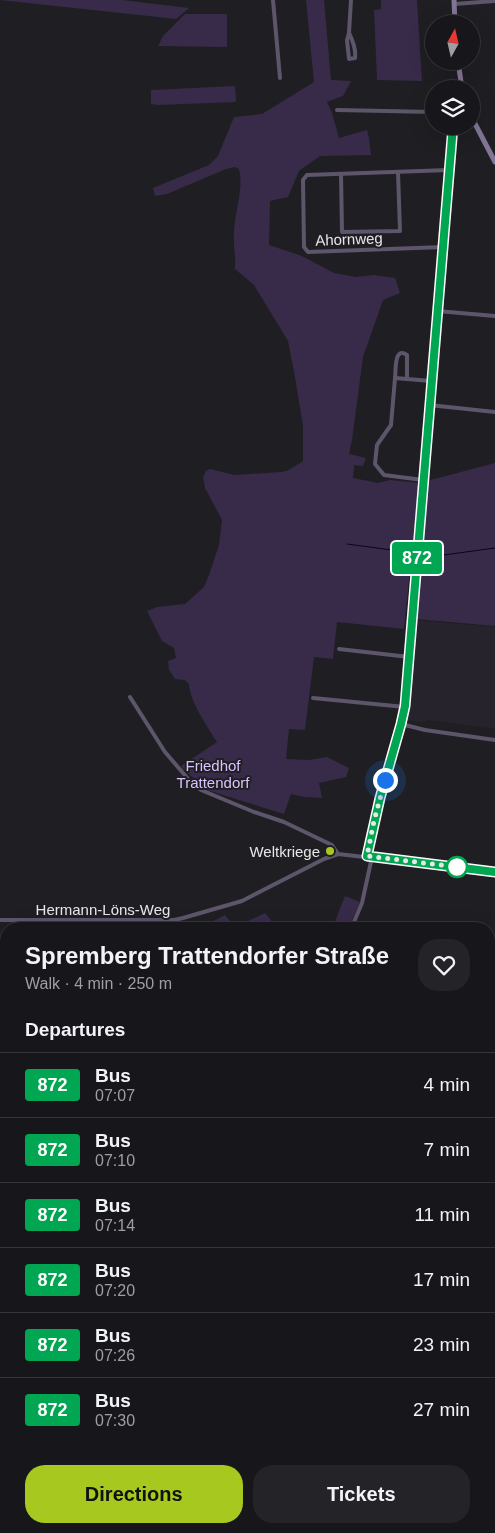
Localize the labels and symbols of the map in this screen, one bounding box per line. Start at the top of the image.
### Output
north arrow [425,15,480,70]
street label: Ahornweg [315,229,383,249]
line badge: 872 [388,542,446,574]
park label: Friedhof Trattendorf [177,757,250,791]
your location [373,768,398,793]
place label: Weltkriege [249,843,320,860]
marker: Weltkriege [324,845,336,857]
unlabelled marker [446,856,468,878]
street label: Hermann-Löns-Weg [36,901,170,918]

